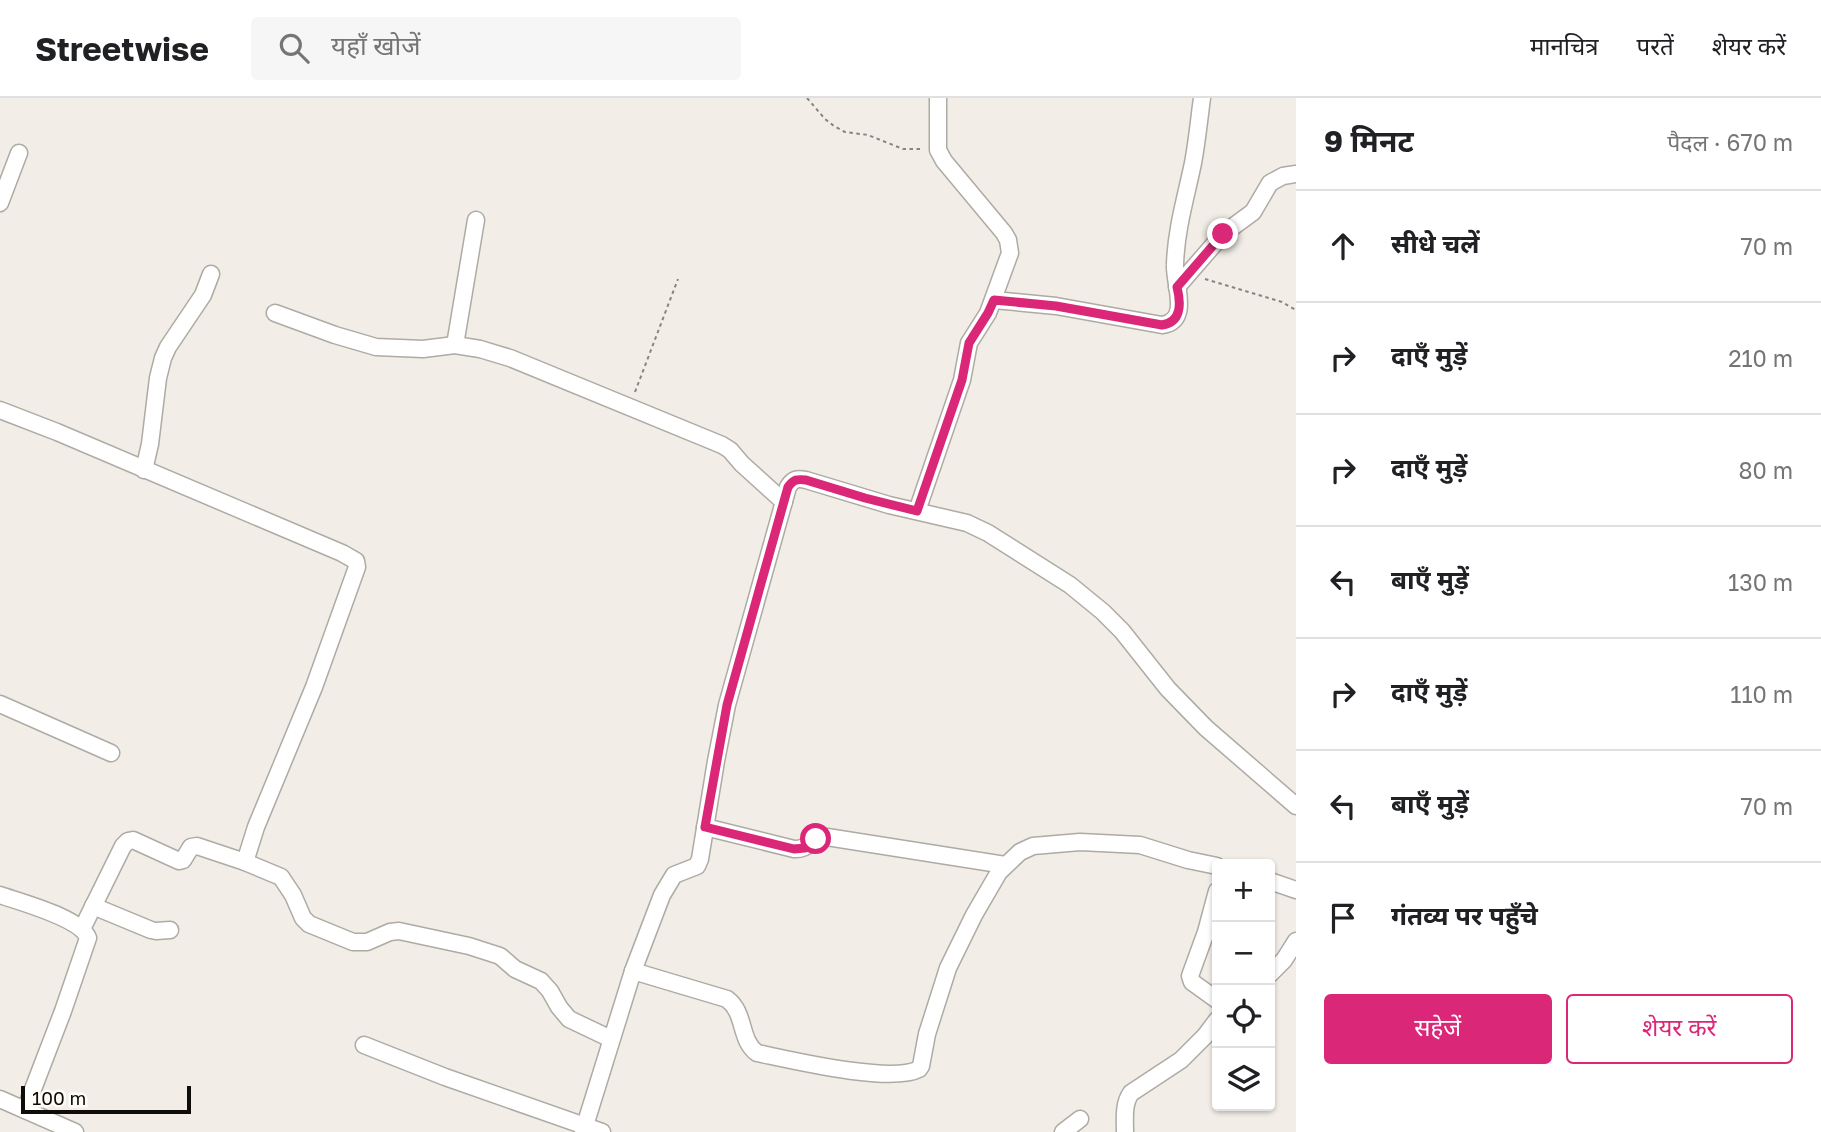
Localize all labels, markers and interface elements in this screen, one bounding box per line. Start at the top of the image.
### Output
search box [251,17,741,80]
text: Streetwise [35,29,209,68]
icon: search [275,29,313,67]
text: यहाँ खोजें [331,30,420,61]
text: मानचित्र [1530,31,1599,60]
text: परतें [1637,31,1674,60]
text: शेयर करें [1712,31,1786,60]
text: 9 मिनट [1324,123,1414,159]
text: पैदल · 670 m [1667,128,1793,156]
route end [1207,218,1238,249]
icon: ahead [1324,227,1362,265]
text: सीधे चलें [1391,228,1479,259]
text: 70 m [1740,232,1793,260]
icon: right [1324,339,1362,377]
text: दाएँ मुड़ें [1391,340,1467,371]
text: 210 m [1728,344,1793,372]
icon: right [1324,451,1362,489]
text: दाएँ मुड़ें [1391,452,1467,483]
text: 80 m [1739,456,1793,484]
icon: left [1324,563,1362,601]
text: बाएँ मुड़ें [1391,564,1469,595]
text: 130 m [1728,568,1793,596]
icon: right [1324,675,1362,713]
text: दाएँ मुड़ें [1391,676,1467,707]
text: 110 m [1730,680,1793,708]
icon: left [1324,787,1362,825]
text: बाएँ मुड़ें [1391,788,1469,819]
text: 70 m [1740,792,1793,820]
route start [800,823,831,854]
map controls [1212,859,1275,1111]
button: + [1212,859,1275,922]
icon: arrive [1324,899,1362,937]
text: गंतव्य पर पहुँचे [1391,900,1538,931]
button: − [1212,922,1275,985]
button: locate [1212,985,1275,1048]
button: सहेजें [1324,994,1552,1064]
button: शेयर करें [1566,994,1793,1064]
button: layers [1212,1048,1275,1111]
scale bar [21,1083,191,1115]
text: 100 m [32,1086,86,1109]

